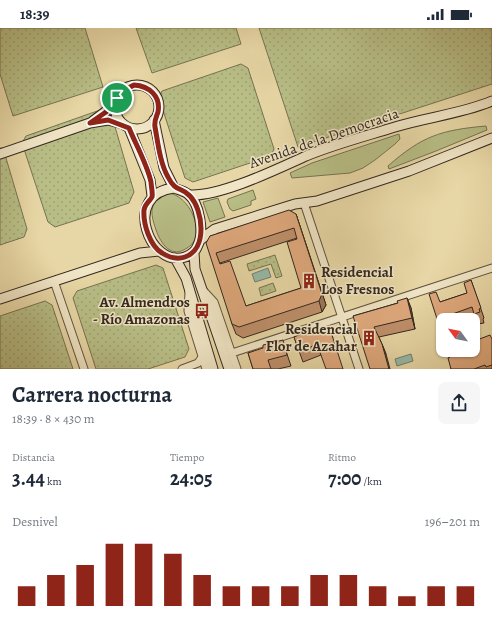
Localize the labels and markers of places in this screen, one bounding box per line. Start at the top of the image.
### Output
pin [100,81,134,115]
place label: Residencial Los Fresnos [321,262,394,299]
building icon: Residencial Los Fresnos [300,272,318,290]
place label: Av. Almendros - Río Amazonas [93,292,190,329]
bus stop icon: Av. Almendros - Río Amazonas [193,302,211,320]
place label: Residencial Flor de Azahar [266,319,357,356]
building icon: Residencial Flor de Azahar [360,329,378,347]

